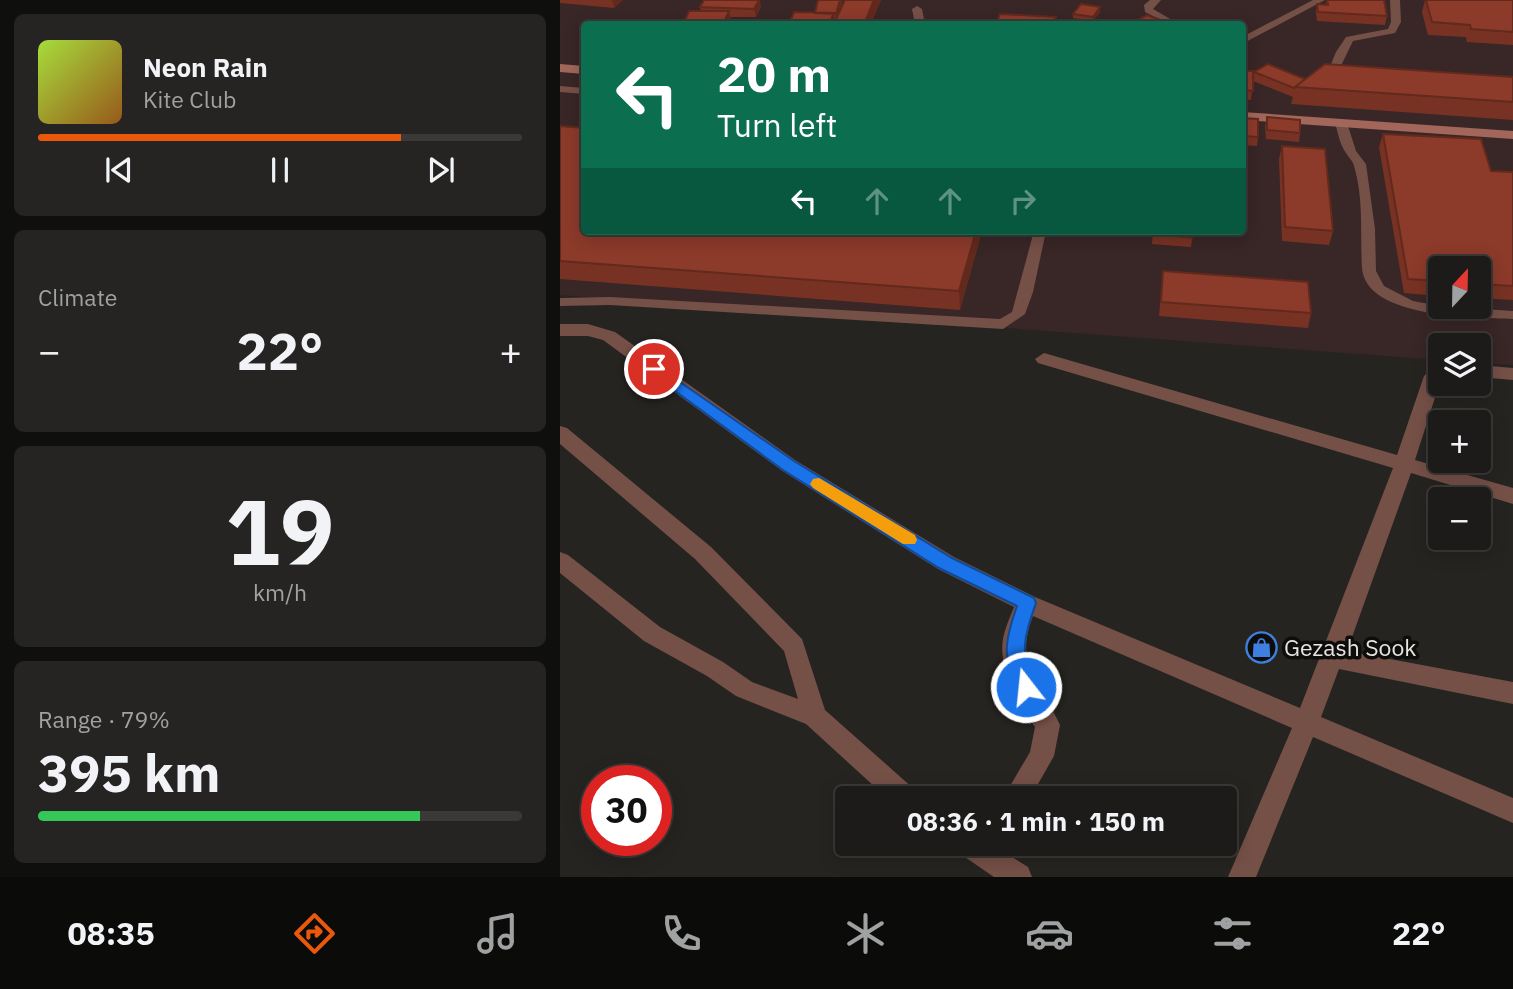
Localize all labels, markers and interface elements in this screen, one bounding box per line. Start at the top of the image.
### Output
text: 20 m [717,42,831,105]
icon: left [602,49,693,140]
text: Neon Rain [143,50,268,84]
text: Kite Club [143,84,236,114]
text: Turn left [717,104,837,146]
icon: previous [100,151,138,189]
icon: pause [261,151,299,189]
icon: next [422,151,460,189]
icon: left [785,182,823,220]
icon: ahead [858,182,896,220]
icon: ahead [931,182,969,220]
icon: right [1004,182,1042,220]
north arrow [1428,256,1491,318]
map controls [1428,256,1491,550]
text: Climate [38,282,117,312]
text: 22° [237,317,323,384]
text: − [38,326,61,375]
text: + [499,326,522,375]
button: layers [1428,333,1491,396]
pin [624,339,684,399]
icon: arrive [635,350,673,388]
button: + [1428,410,1491,473]
text: 19 [225,472,335,590]
button: − [1428,487,1491,550]
text: km/h [253,577,307,607]
shop icon: Gezash Sook [1244,631,1278,665]
place label: Gezash Sook [1284,632,1416,662]
position arrow [989,650,1063,724]
text: Range · 79% [38,704,170,734]
text: 395 km [38,739,220,806]
speed limit sign: 30 [581,765,672,856]
text: 08:36 · 1 min · 150 m [907,804,1165,838]
icon: directions [290,909,339,958]
icon: music [473,909,522,958]
icon: phone [657,909,706,958]
icon: climate [841,909,890,958]
icon: car [1025,909,1074,958]
icon: filters [1208,909,1257,958]
text: 08:35 [67,912,155,954]
text: 22° [1392,912,1446,954]

